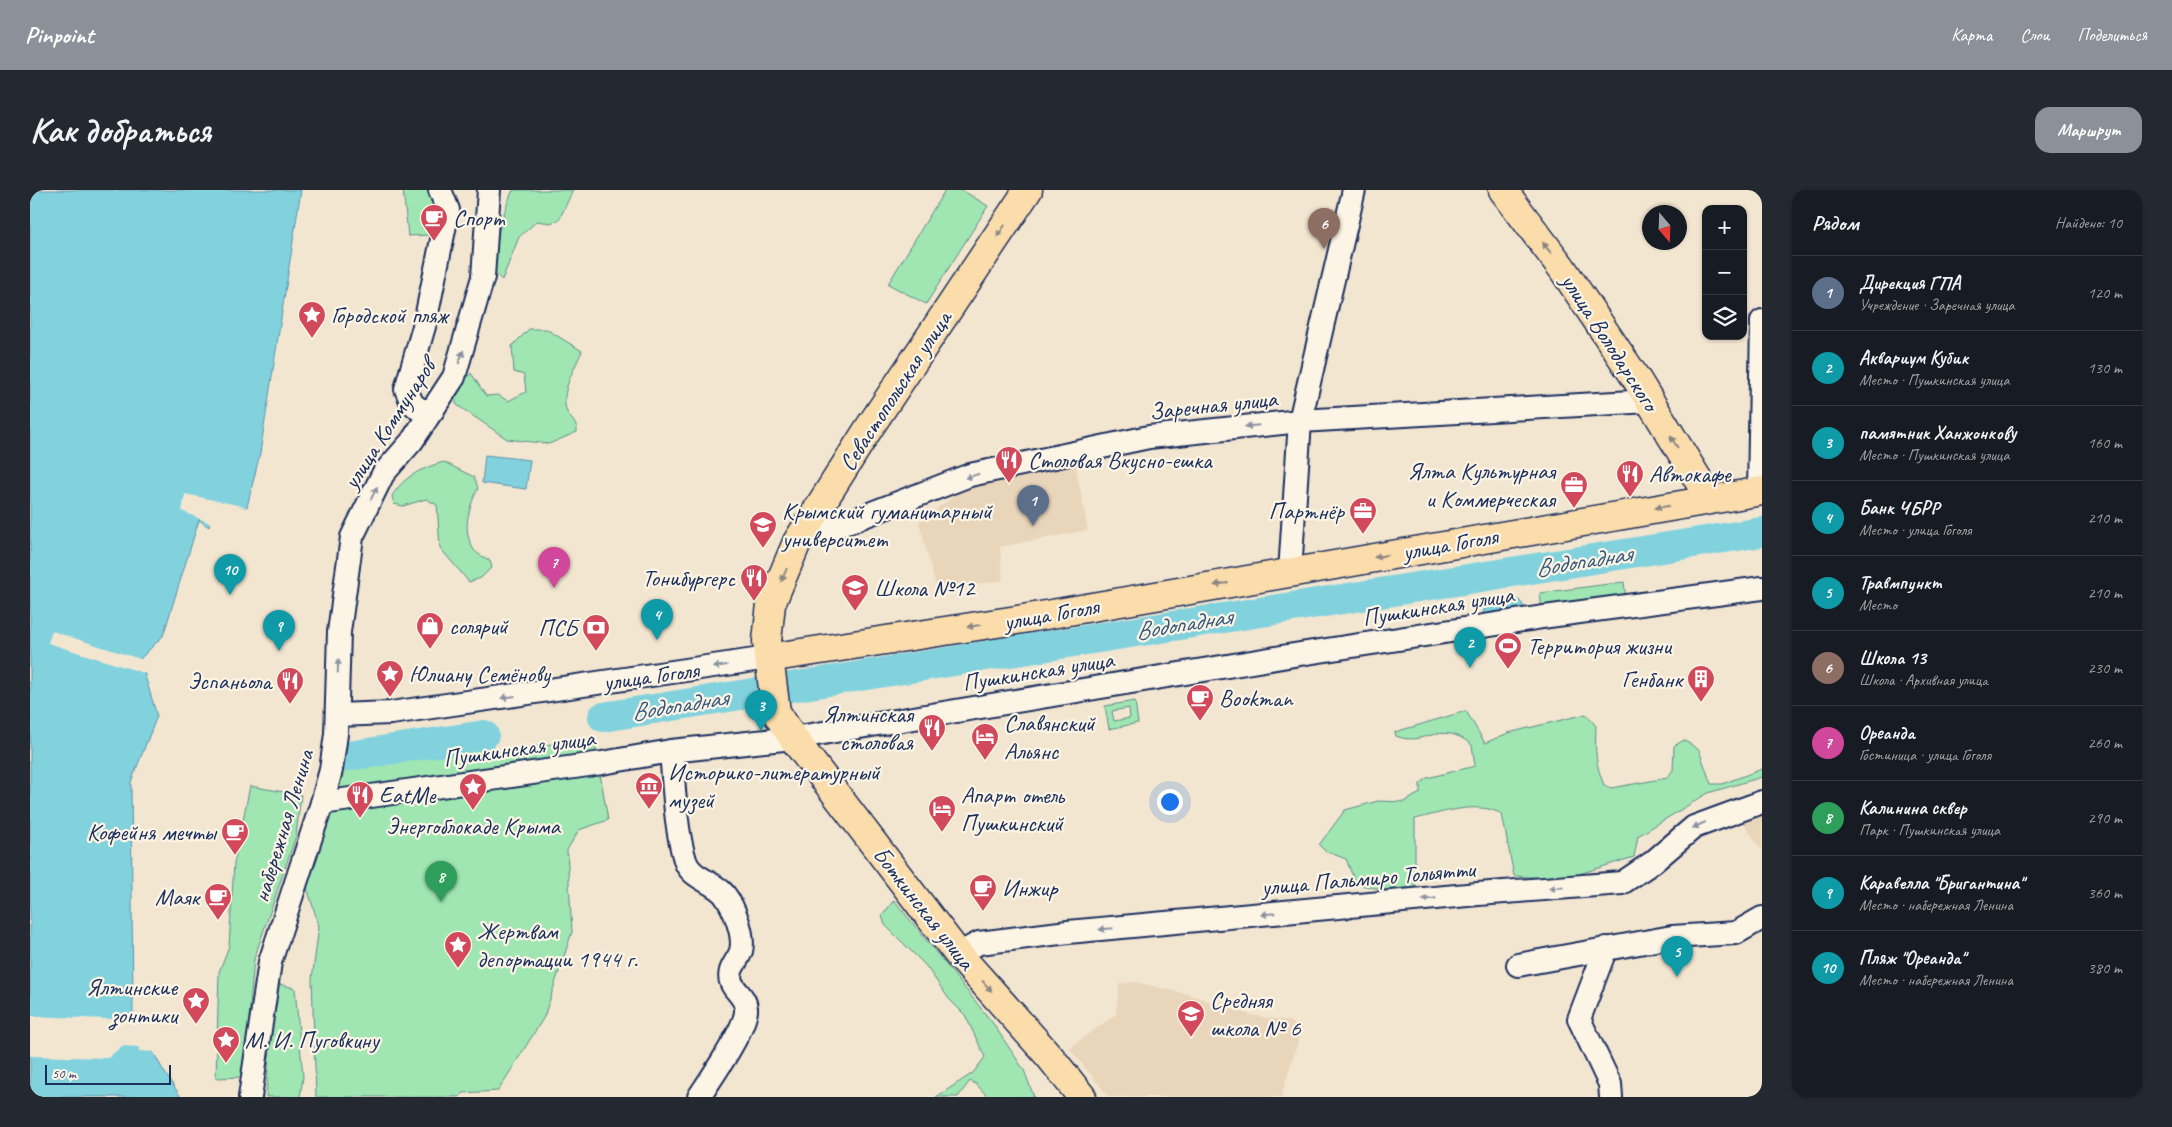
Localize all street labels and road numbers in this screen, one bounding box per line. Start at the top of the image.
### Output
street label: улица Володарского [1553,266,1667,418]
street label: Севастопольская улица [832,304,959,477]
street label: улица Коммунаров [335,349,445,496]
street label: Заречная улица [1148,383,1280,427]
street label: улица Гоголя [1398,521,1502,567]
street label: Пушкинская улица [1360,579,1517,633]
street label: улица Гоголя [999,591,1103,637]
street label: Пушкинская улица [960,644,1117,698]
street label: улица Гоголя [599,654,702,698]
street label: Пушкинская улица [441,722,598,773]
street label: набережная Ленина [246,745,321,906]
street label: Боткинская улица [866,840,983,977]
street label: улица Пальмиро Тольятти [1258,854,1478,902]

